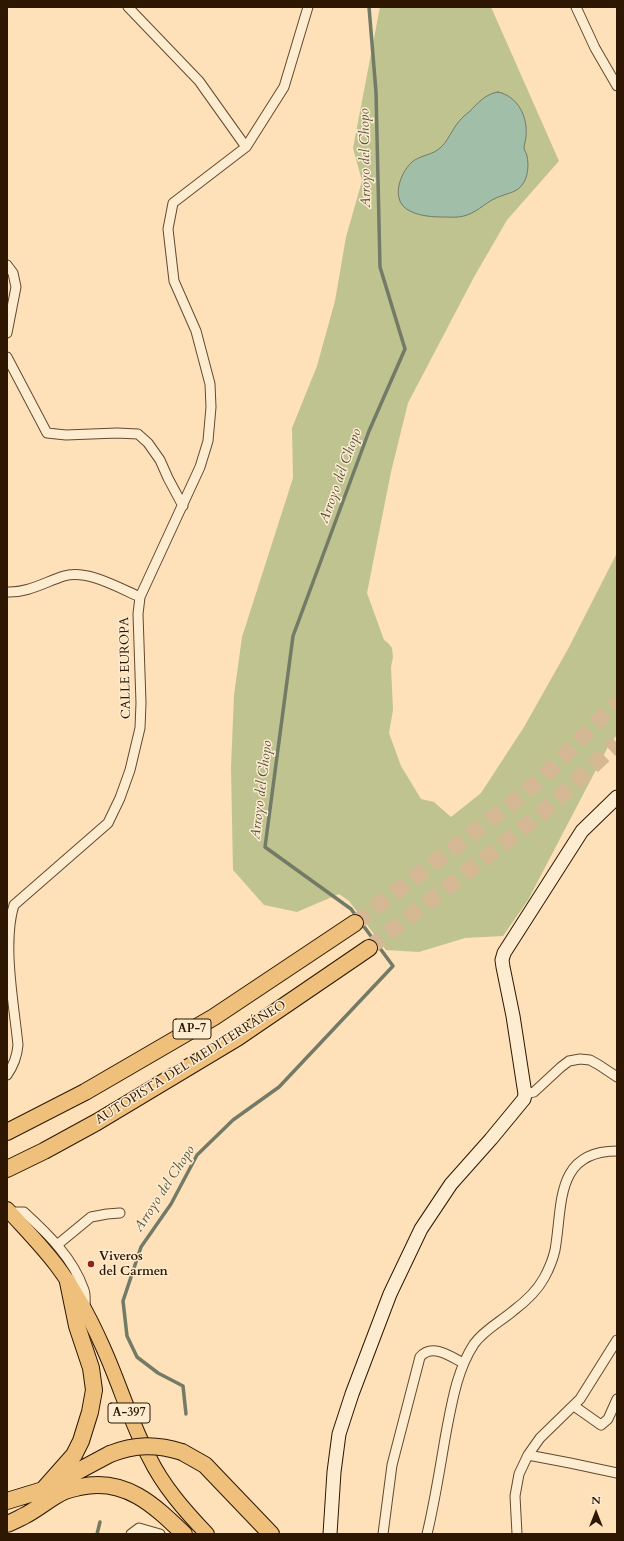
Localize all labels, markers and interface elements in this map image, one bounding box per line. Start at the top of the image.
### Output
water label: Arroyo del Chopo [357,108,375,208]
water label: Arroyo del Chopo [316,426,366,526]
street label: CALLE EUROPA [117,617,135,719]
water label: Arroyo del Chopo [248,740,276,840]
street label: AUTOPISTA DEL MEDITERRÁNEO [93,998,289,1128]
road number: AP-7 [173,1019,211,1039]
water label: Arroyo del Chopo [131,1143,199,1235]
place label: Viveros del Carmen [99,1249,168,1280]
marker: Viveros del Carmen [86,1259,96,1269]
road number: A-397 [108,1403,150,1423]
north arrow [576,1493,616,1533]
text: N [591,1493,601,1508]

